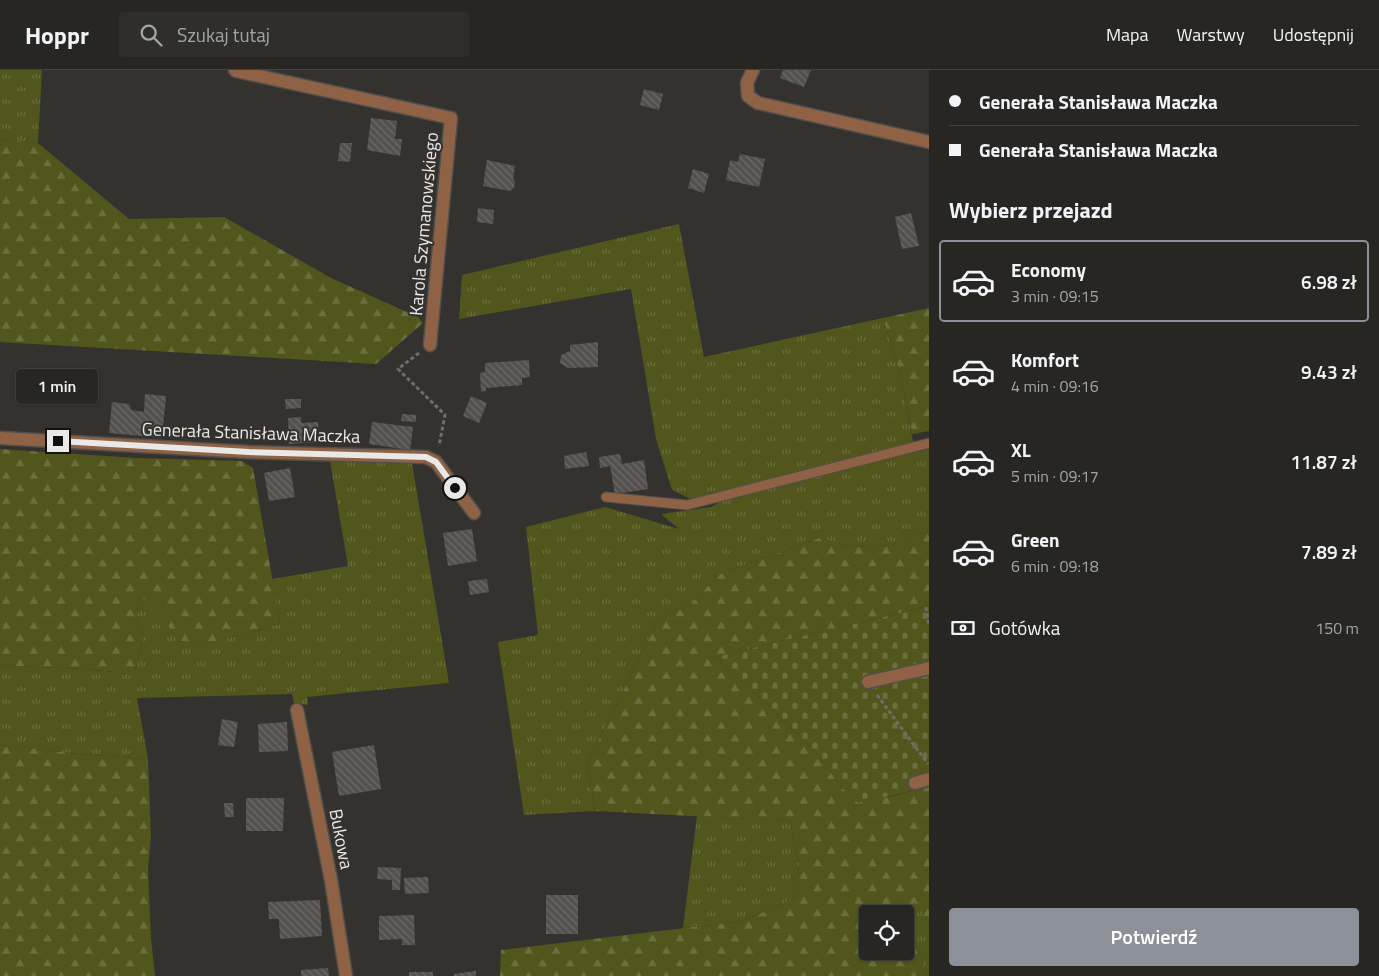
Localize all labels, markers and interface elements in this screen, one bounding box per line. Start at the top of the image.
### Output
search box [119,12,469,57]
text: Hoppr [25,17,89,53]
text: Szukaj tutaj [177,20,270,49]
icon: search [137,21,165,49]
text: Mapa [1106,21,1149,48]
text: Warstwy [1177,21,1245,48]
text: Udostępnij [1273,21,1354,48]
text: Generała Stanisława Maczka [979,87,1218,116]
street label: Karola Szymanowskiego [402,131,445,317]
text: Generała Stanisława Maczka [979,135,1218,164]
text: Wybierz przejazd [949,193,1113,227]
text: Economy [1011,255,1086,284]
icon: car [951,259,996,304]
text: 6.98 zł [1301,267,1357,296]
text: 3 min · 09:15 [1011,284,1099,308]
text: Komfort [1011,345,1079,374]
icon: car [951,349,996,394]
text: 9.43 zł [1301,357,1357,386]
callout: 1 min [17,368,99,404]
text: 1 min [38,374,76,398]
text: 4 min · 09:16 [1011,374,1099,398]
street label: Generała Stanisława Maczka [141,415,361,450]
route end [47,430,69,452]
text: XL [1011,435,1031,464]
icon: car [951,439,996,484]
text: 11.87 zł [1290,447,1357,476]
text: 5 min · 09:17 [1011,464,1099,488]
route start [444,477,466,499]
text: Green [1011,525,1060,554]
icon: car [951,529,996,574]
text: 7.89 zł [1301,537,1357,566]
text: 6 min · 09:18 [1011,554,1099,578]
text: Gotówka [989,613,1060,642]
icon: cash [949,614,977,642]
text: 150 m [1315,616,1359,640]
street label: Bukowa [322,806,361,871]
map controls [859,905,914,960]
button: locate [859,905,914,960]
button: Potwierdź [949,908,1359,966]

